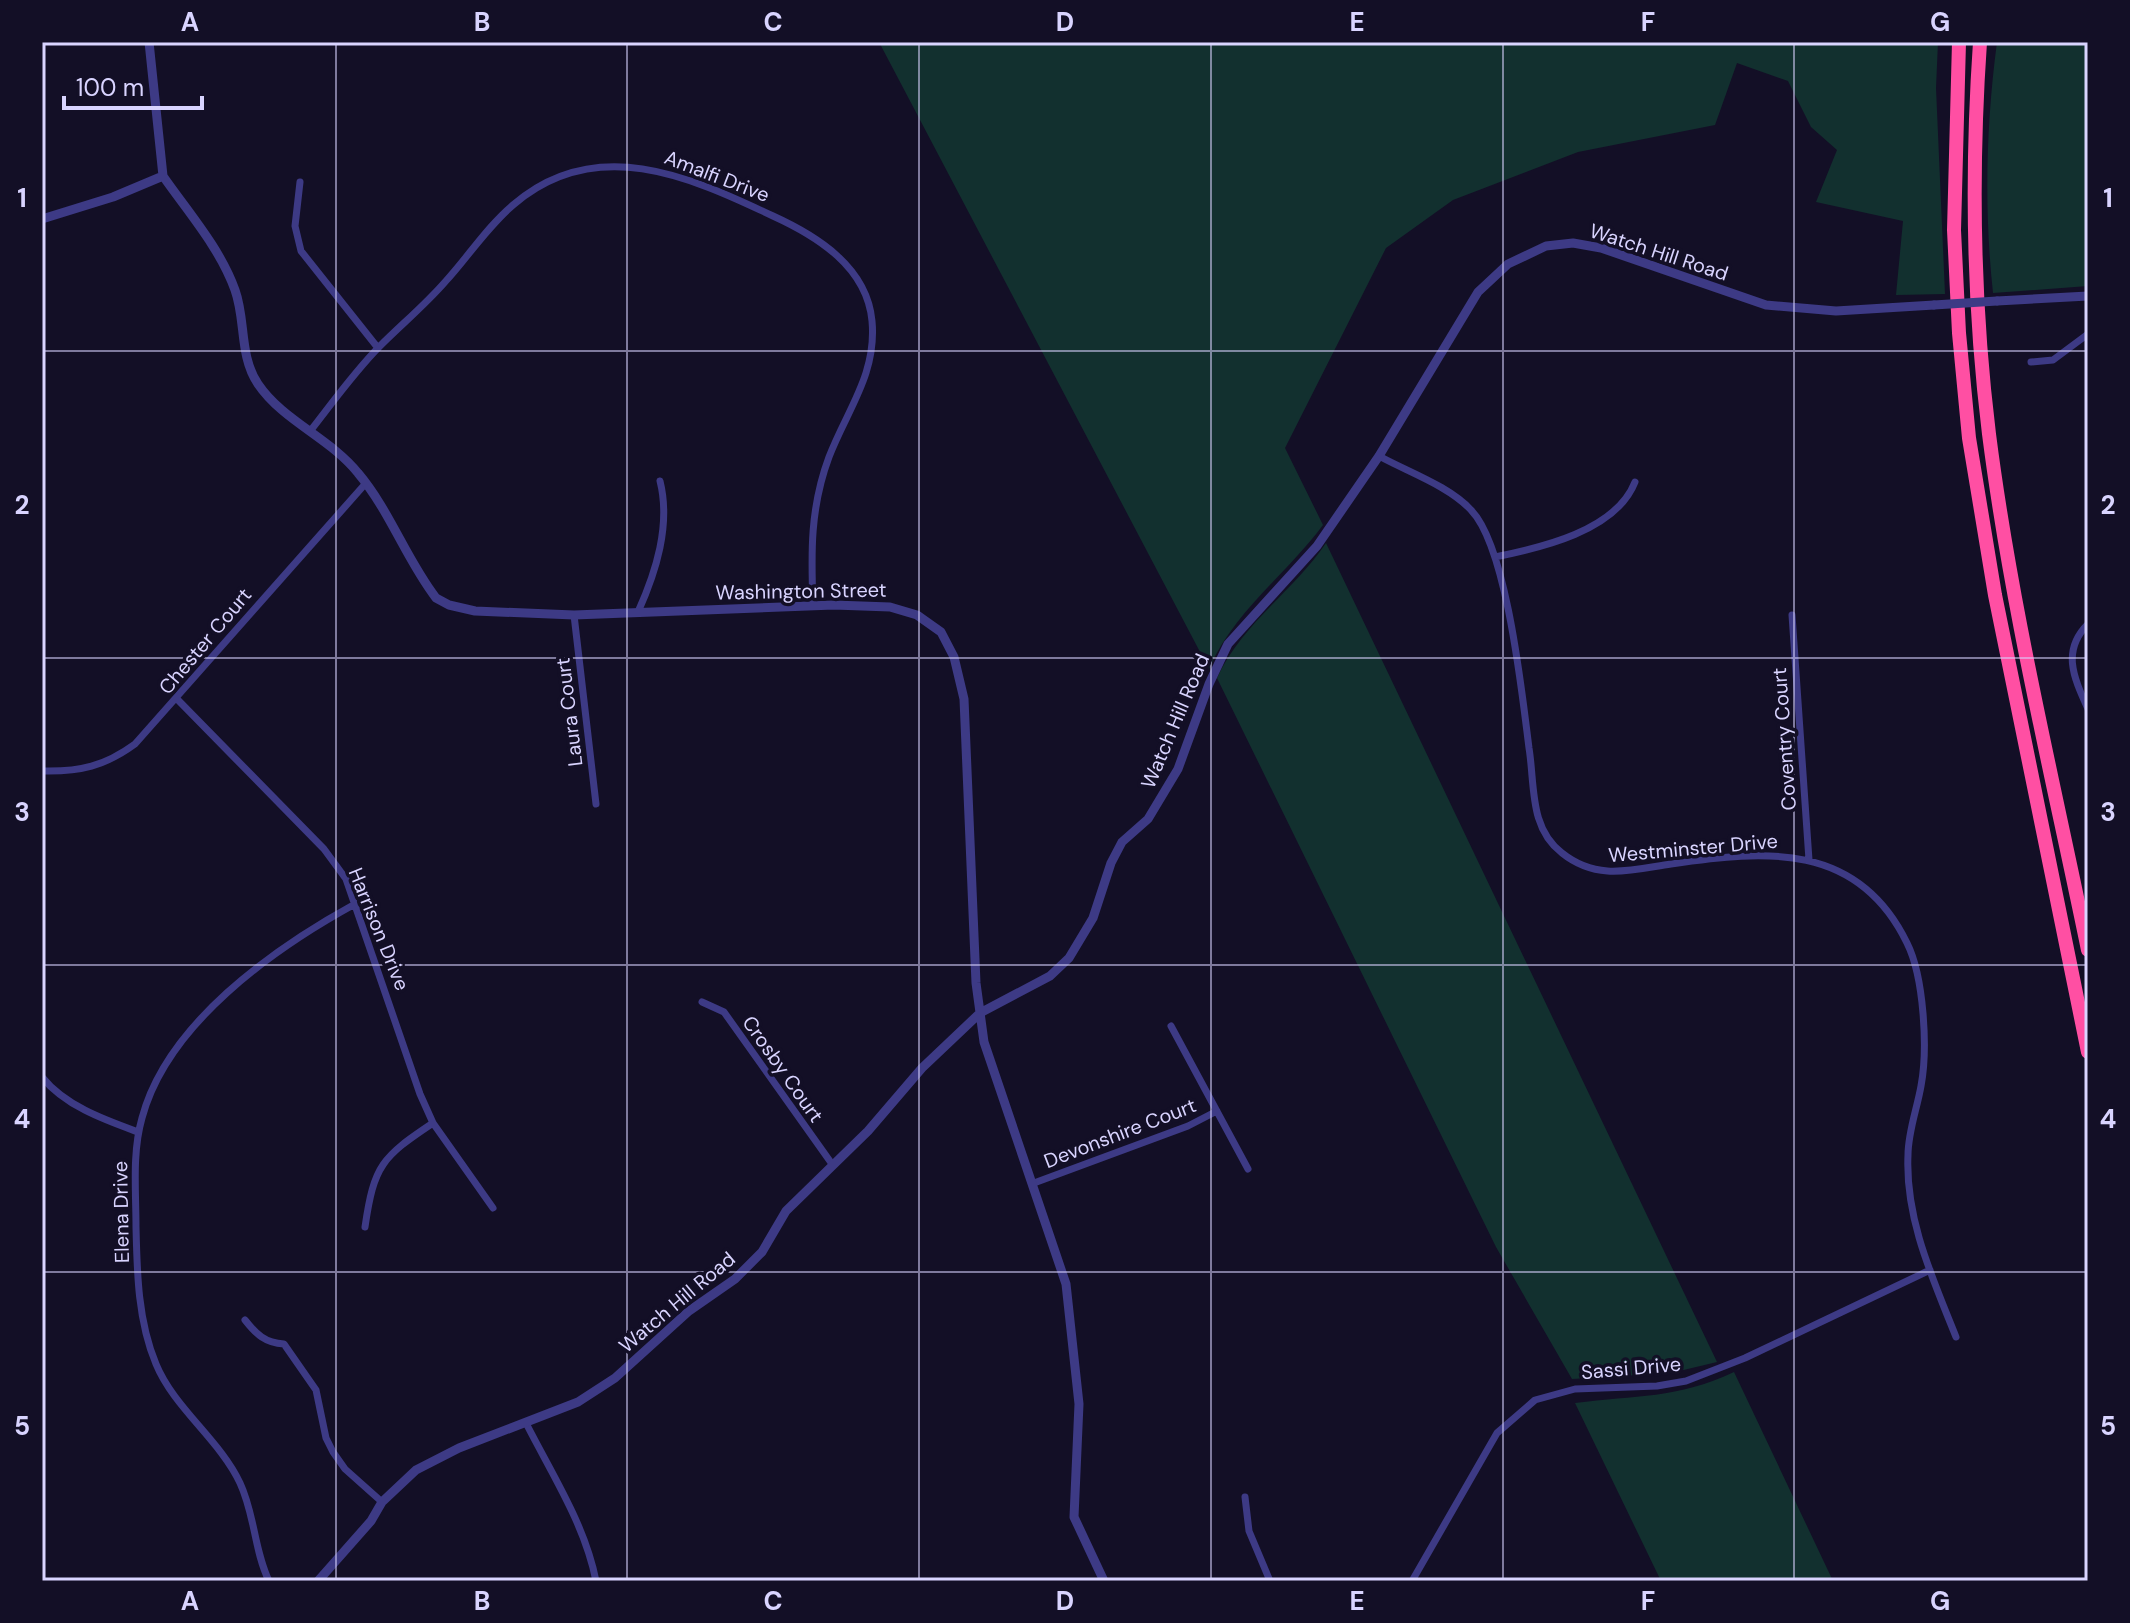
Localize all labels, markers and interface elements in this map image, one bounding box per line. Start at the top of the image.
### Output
text: A [181,5,199,39]
text: B [474,5,490,39]
text: C [763,5,783,39]
text: D [1056,5,1074,39]
text: E [1349,5,1365,39]
text: F [1641,5,1655,39]
text: G [1930,5,1950,39]
scale bar [64,60,202,110]
text: 100 m [76,72,144,103]
street label: Amalfi Drive [661,144,773,208]
text: 1 [17,181,27,215]
text: 1 [2103,181,2113,215]
street label: Watch Hill Road [1586,217,1732,287]
text: 2 [14,488,30,522]
text: 2 [2100,488,2116,522]
street label: Washington Street [715,577,887,605]
street label: Chester Court [153,582,257,700]
street label: Watch Hill Road [1135,650,1215,792]
street label: Laura Court [549,656,589,768]
street label: Coventry Court [1766,667,1802,811]
text: 3 [14,795,30,829]
text: 3 [2100,795,2116,829]
street label: Westminster Drive [1607,828,1779,868]
street label: Harrison Drive [343,864,415,994]
street label: Crosby Court [737,1011,829,1128]
street label: Devonshire Court [1040,1092,1200,1174]
text: 4 [14,1102,30,1136]
text: 4 [2100,1102,2116,1136]
street label: Elena Drive [107,1161,135,1263]
street label: Watch Hill Road [613,1246,741,1358]
street label: Sassi Drive [1580,1351,1682,1385]
text: 5 [14,1409,30,1443]
text: 5 [2100,1409,2116,1443]
text: A [181,1584,199,1618]
text: B [474,1584,490,1618]
text: C [763,1584,783,1618]
text: D [1056,1584,1074,1618]
text: E [1349,1584,1365,1618]
text: F [1641,1584,1655,1618]
text: G [1930,1584,1950,1618]

